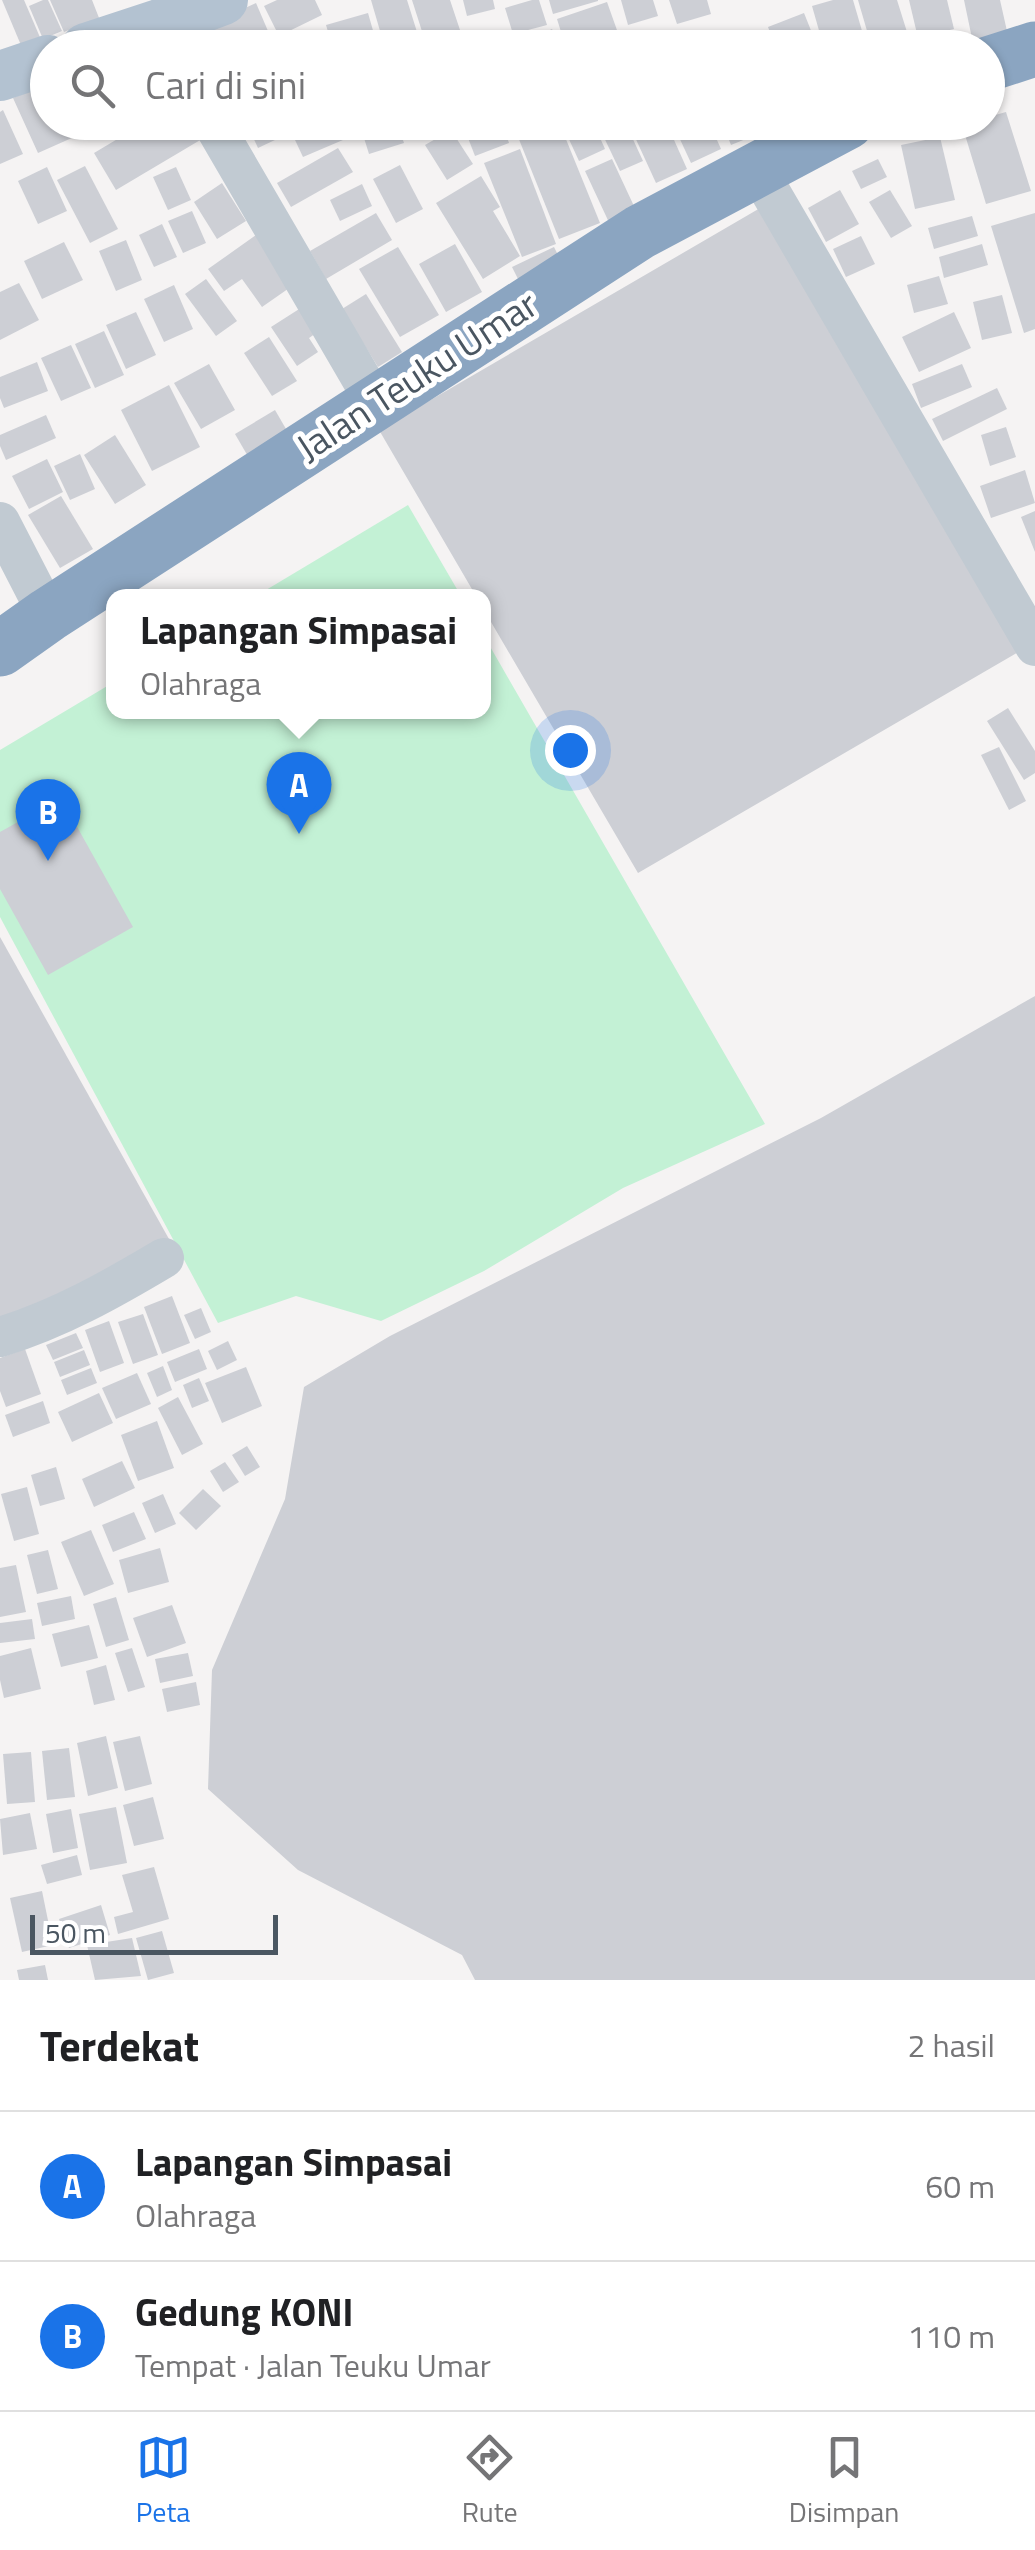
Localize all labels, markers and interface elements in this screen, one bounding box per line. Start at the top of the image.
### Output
search box [30,30,1005,140]
text: Cari di sini [145,56,306,114]
icon: search [65,58,120,113]
street label: Jalan Teuku Umar [284,275,549,475]
popup [106,589,491,719]
text: Lapangan Simpasai [140,601,457,659]
text: Olahraga [140,659,261,707]
your location [545,725,596,776]
pin: A [266,752,332,834]
pin: B [15,778,80,861]
scale bar [30,1910,278,1954]
text: 50 m [45,1911,106,1954]
text: Terdekat [40,2013,199,2077]
text: 2 hasil [908,2021,995,2069]
text: Lapangan Simpasai [135,2133,452,2191]
text: A [63,2162,82,2210]
text: 60 m [925,2162,995,2210]
text: Olahraga [135,2191,256,2239]
text: Gedung KONI [135,2283,353,2341]
text: B [63,2312,82,2360]
text: 110 m [907,2312,995,2360]
text: Tempat · Jalan Teuku Umar [135,2341,491,2389]
tab: Peta [136,2430,191,2533]
tab: Rute [462,2430,518,2533]
tab: Disimpan [789,2430,899,2533]

